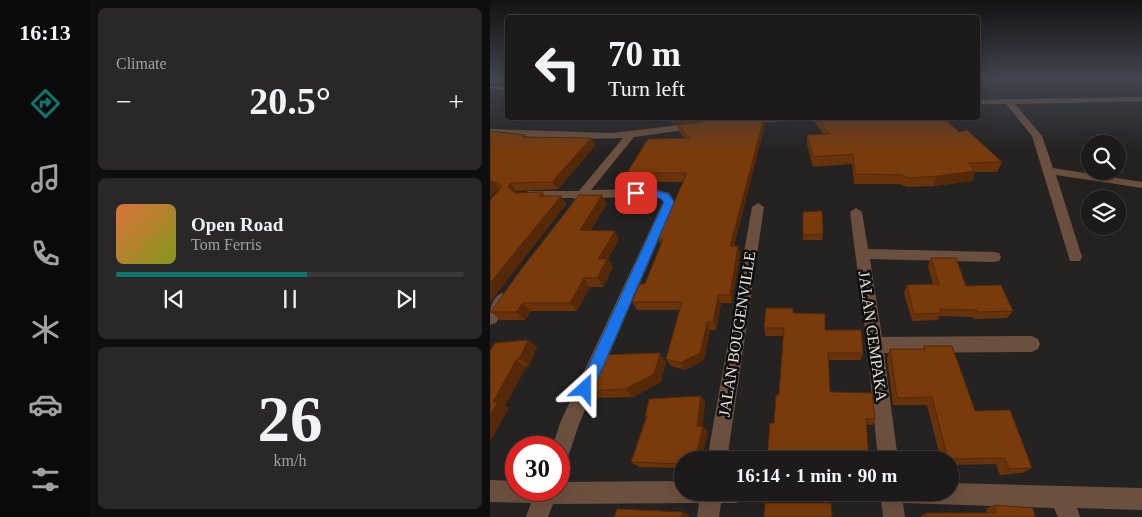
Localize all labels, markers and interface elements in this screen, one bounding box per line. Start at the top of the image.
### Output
text: 16:13 [19,20,71,45]
icon: left [525,35,590,100]
text: 70 m [608,35,681,74]
text: Climate [116,55,167,72]
text: Turn left [608,76,685,101]
text: 20.5° [249,80,331,122]
icon: directions [28,86,63,121]
text: − [116,86,132,117]
text: + [448,86,464,117]
map controls [1081,135,1126,235]
button: search [1081,135,1126,180]
icon: music [28,161,63,196]
pin [615,172,657,214]
icon: arrive [622,179,650,207]
button: layers [1081,190,1126,235]
text: Open Road [191,214,283,235]
icon: phone [28,236,63,271]
text: Tom Ferris [191,236,261,253]
street label: JALAN BOUGENVILLE [716,250,758,418]
street label: JALAN CEMPAKA [855,270,891,403]
icon: previous [160,285,188,313]
icon: pause [276,285,304,313]
icon: next [392,285,420,313]
icon: climate [28,312,63,347]
position arrow [558,362,610,414]
text: 26 [258,383,323,455]
icon: car [28,387,63,422]
speed limit sign: 30 [505,436,570,501]
text: km/h [274,452,306,469]
icon: filters [28,462,63,497]
text: 16:14 · 1 min · 90 m [736,465,897,486]

